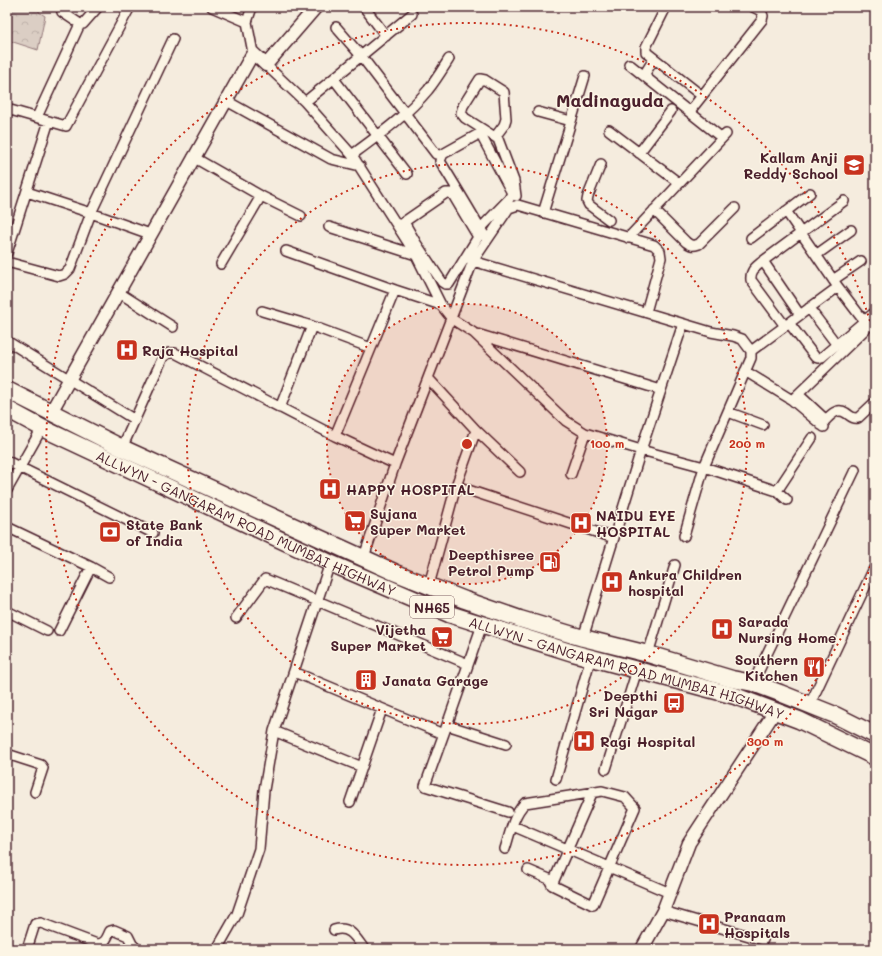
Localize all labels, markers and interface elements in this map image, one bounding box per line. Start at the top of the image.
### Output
district label: Madinaguda [556,88,664,112]
place label: Kallam Anji Reddy School [744,148,838,183]
school or university icon: Kallam Anji Reddy School [841,152,867,178]
hospital icon: Raja Hospital [114,337,140,363]
place label: Raja Hospital [142,341,238,360]
text: 100 m [590,435,624,451]
text: 200 m [729,435,765,451]
centre of rings [460,437,474,451]
street label: ALLWYN - GANGARAM ROAD MUMBAI HIGHWAY [93,445,399,600]
hospital icon: HAPPY HOSPITAL [317,476,343,502]
place label: HAPPY HOSPITAL [346,480,475,499]
place label: Sujana Super Market [370,504,466,539]
place label: NAIDU EYE HOSPITAL [596,506,676,541]
supermarket icon: Sujana Super Market [342,508,368,534]
hospital icon: NAIDU EYE HOSPITAL [568,510,594,536]
place label: State Bank of India [126,515,203,550]
bank icon: State Bank of India [97,519,123,545]
place label: Deepthisree Petrol Pump [448,545,534,580]
fuel station icon: Deepthisree Petrol Pump [537,549,563,575]
place label: Ankura Children hospital [628,565,742,600]
hospital icon: Ankura Children hospital [599,569,625,595]
road number: NH65 [410,596,454,618]
street label: ALLWYN - GANGARAM ROAD MUMBAI HIGHWAY [467,611,787,723]
place label: Sarada Nursing Home [738,612,836,647]
hospital icon: Sarada Nursing Home [709,616,735,642]
place label: Vijetha Super Market [330,620,426,655]
supermarket icon: Vijetha Super Market [429,624,455,650]
place label: Southern Kitchen [735,650,798,685]
restaurant icon: Southern Kitchen [801,654,827,680]
building icon: Janata Garage [353,667,379,693]
place label: Janata Garage [382,671,488,690]
place label: Deepthi Sri Nagar [589,686,658,721]
bus stop icon: Deepthi Sri Nagar [661,690,687,716]
hospital icon: Ragi Hospital [571,728,597,754]
place label: Ragi Hospital [600,732,695,751]
text: 300 m [747,733,783,749]
place label: Pranaam Hospitals [724,907,790,942]
hospital icon: Pranaam Hospitals [696,911,722,937]

